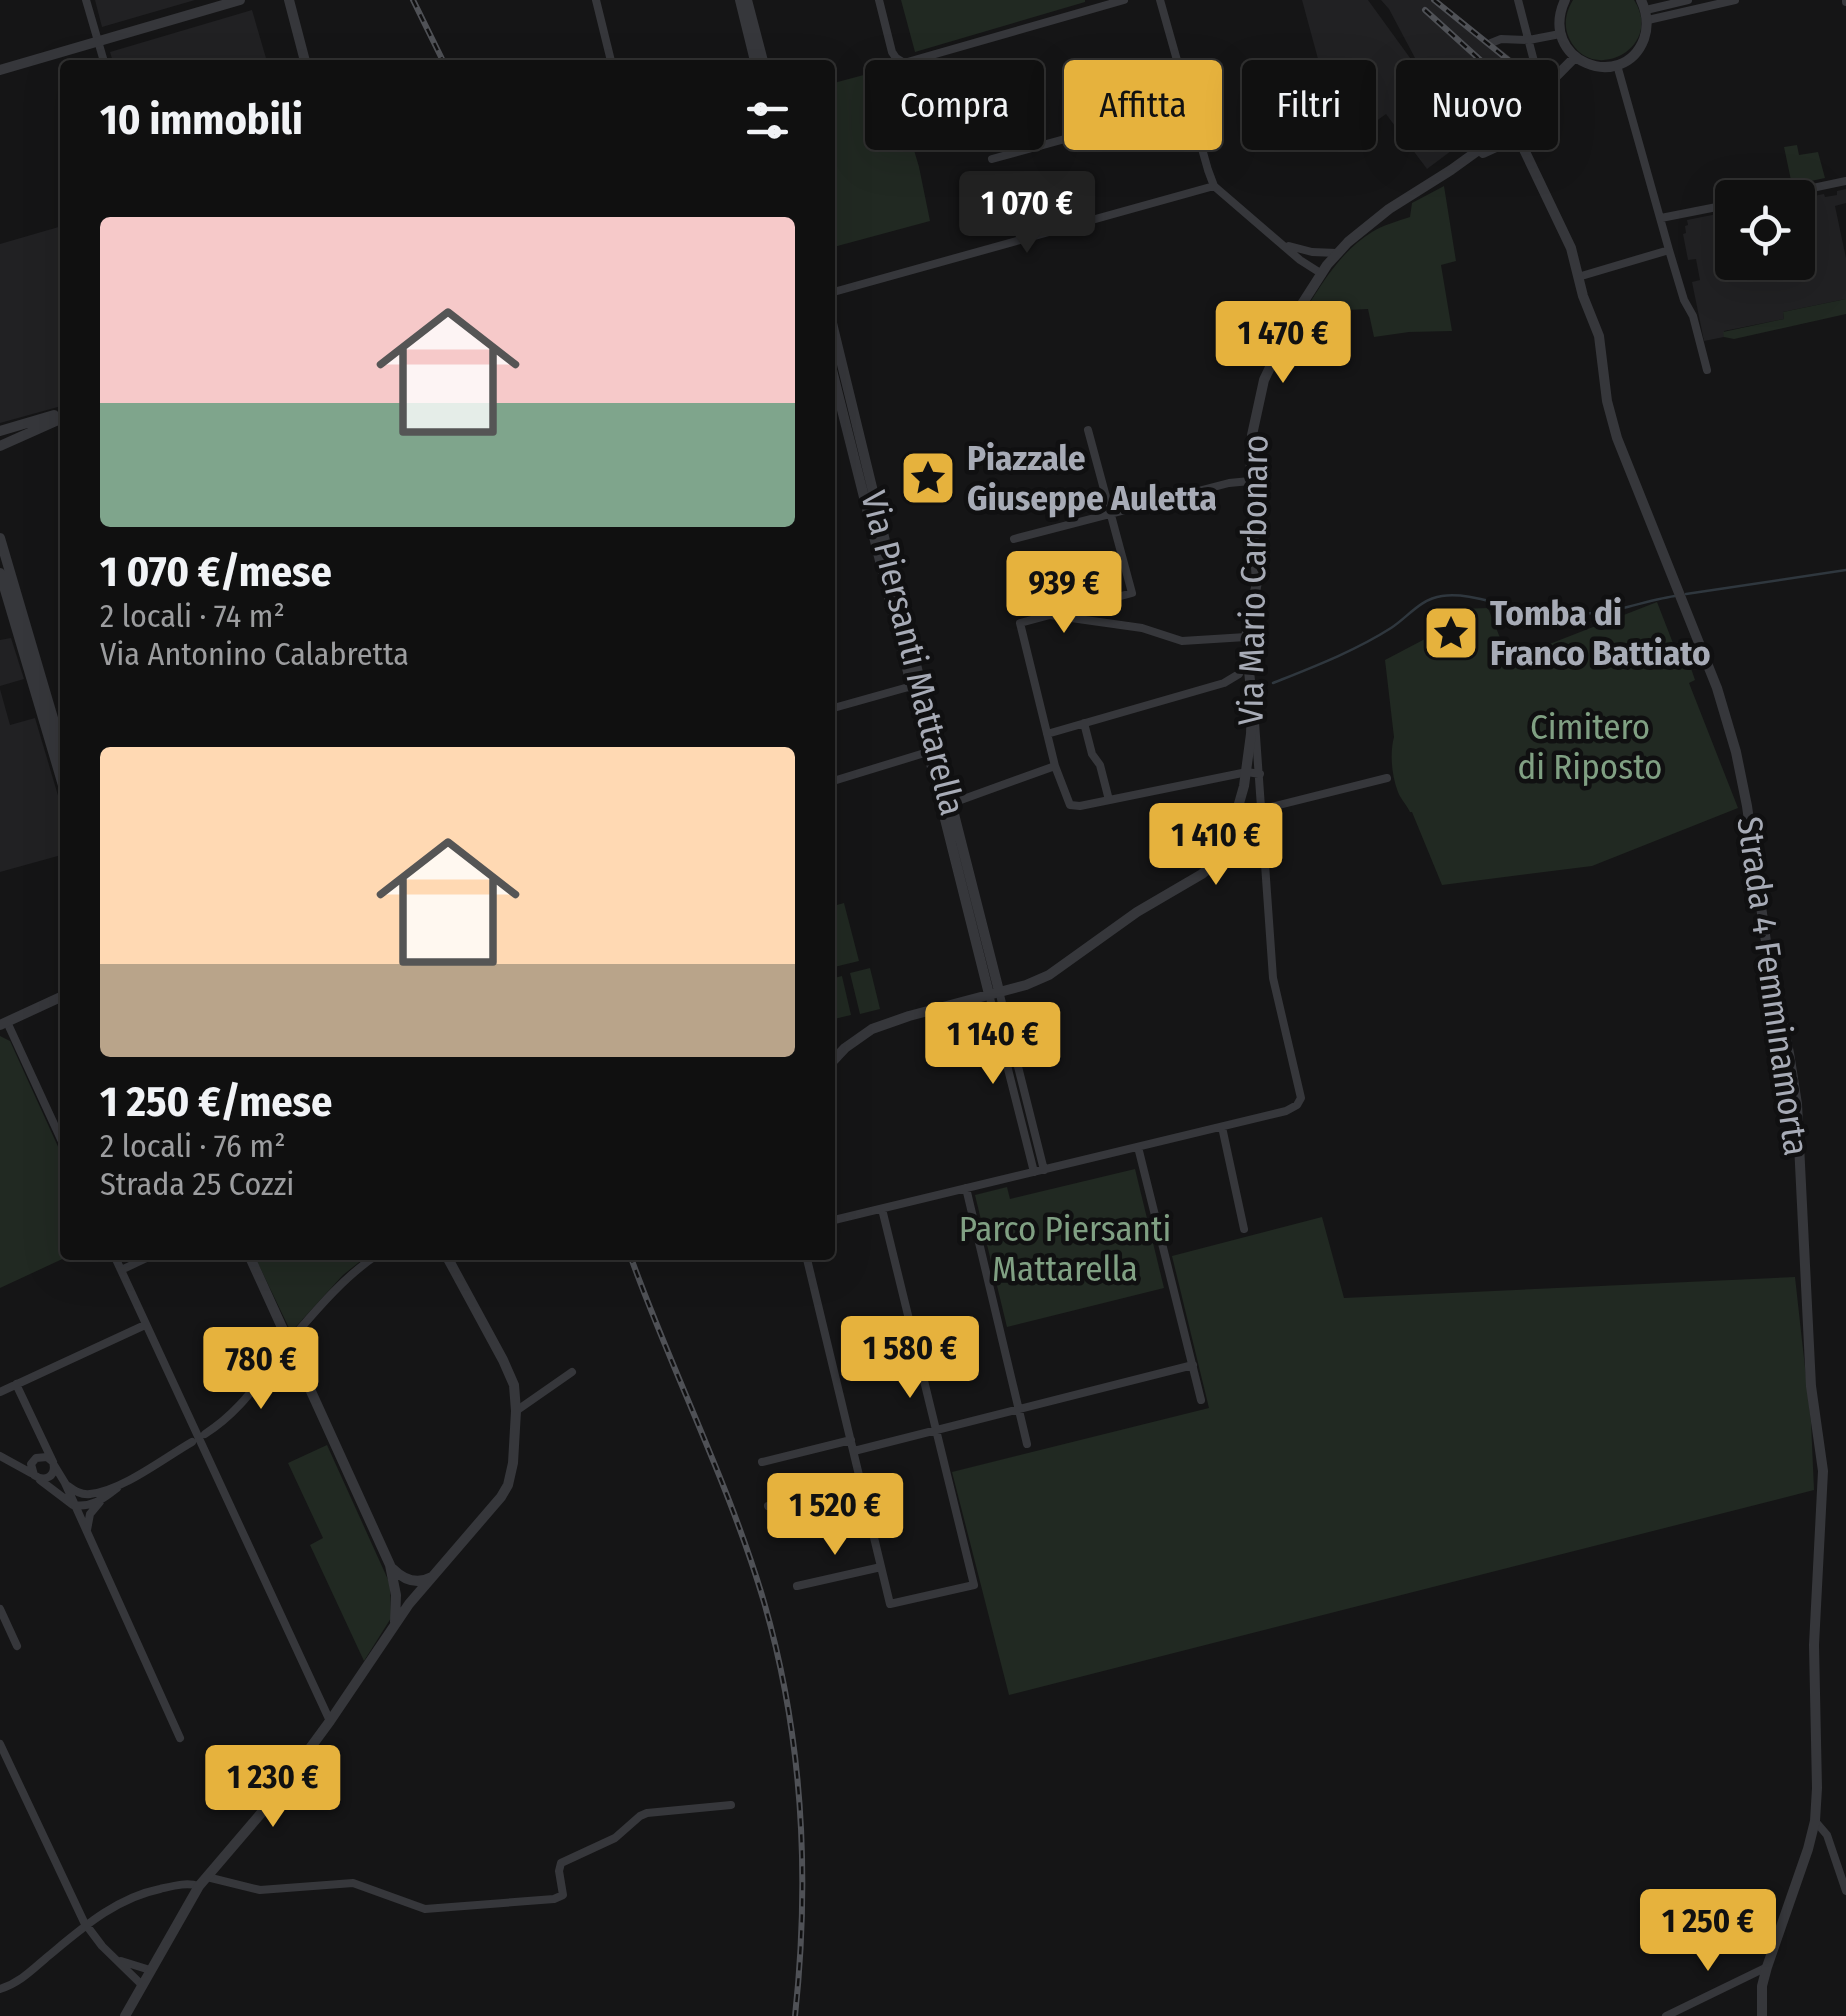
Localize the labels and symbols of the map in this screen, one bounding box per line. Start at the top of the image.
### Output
pin: 1 070 € [935,171,1119,256]
pin: 1 470 € [1191,301,1375,386]
street label: Via Mario Carbonaro [1229,434,1277,726]
place label: Piazzale Giuseppe Auletta [967,437,1217,519]
place icon: Piazzale Giuseppe Auletta [898,448,958,508]
street label: Via Piersanti Mattarella [852,486,974,820]
pin: 939 € [994,551,1134,636]
place label: Tomba di Franco Battiato [1490,592,1711,674]
place icon: Tomba di Franco Battiato [1421,603,1481,663]
park label: Cimitero di Riposto [1517,706,1663,788]
pin: 1 410 € [1124,803,1308,888]
street label: Strada 4 Femminamorta [1728,814,1818,1158]
pin: 1 140 € [901,1002,1085,1087]
park label: Parco Piersanti Mattarella [959,1208,1171,1290]
pin: 1 580 € [818,1316,1002,1401]
pin: 780 € [191,1327,331,1412]
pin: 1 520 € [743,1473,927,1558]
pin: 1 230 € [181,1745,365,1830]
pin: 1 250 € [1616,1889,1800,1974]

